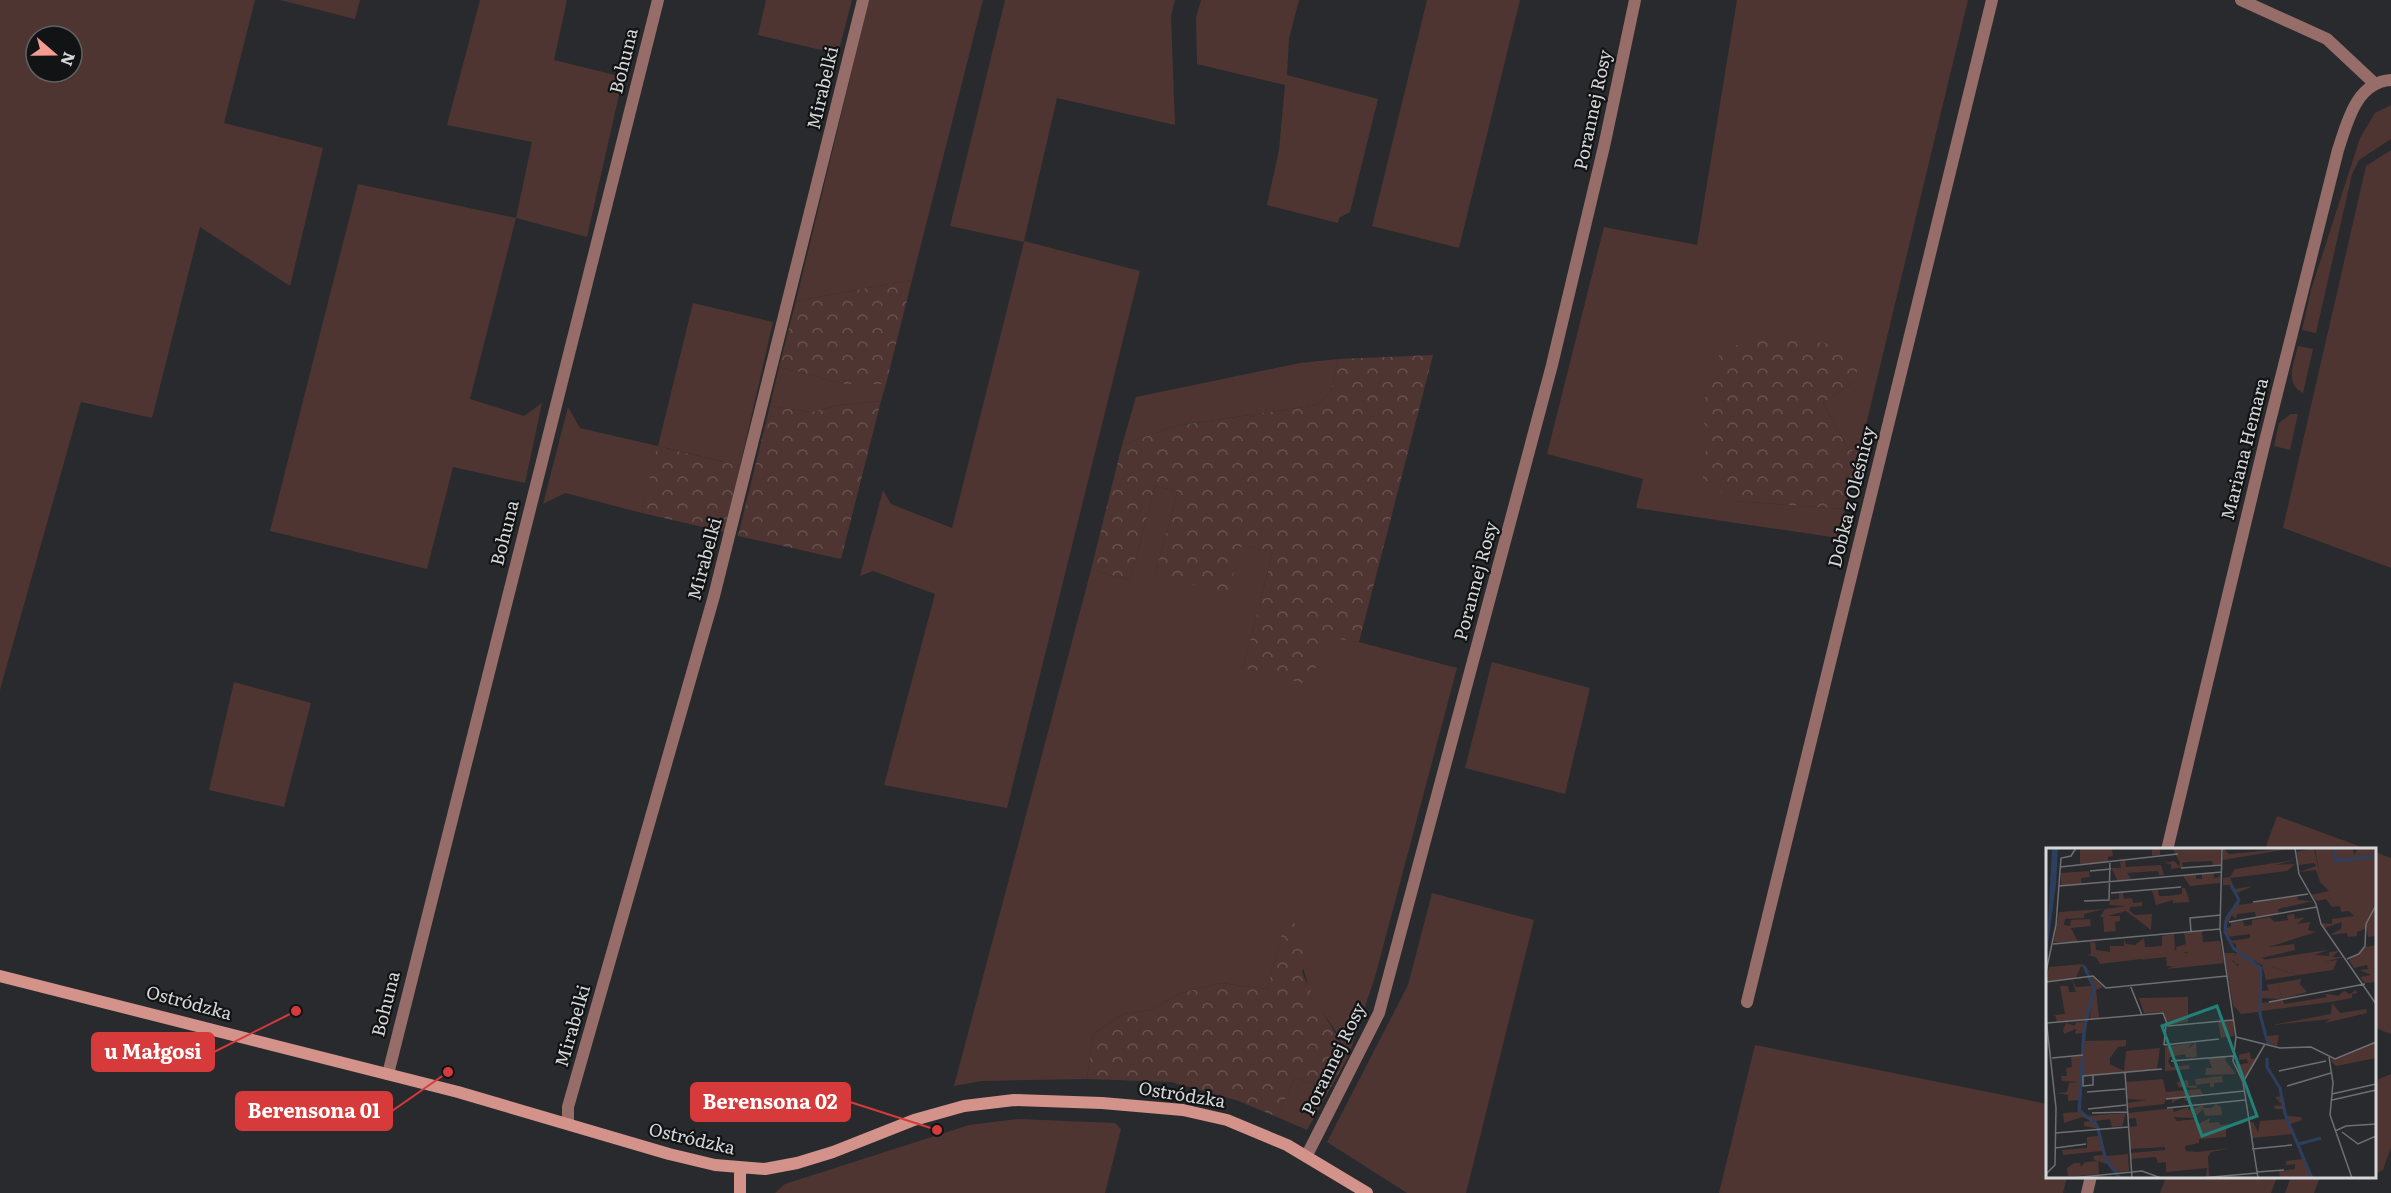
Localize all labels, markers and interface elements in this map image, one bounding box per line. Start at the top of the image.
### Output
north arrow [24,24,84,84]
street label: Bohuna [601,25,644,96]
street label: Mirabelki [799,43,844,132]
street label: Porannej Rosy [1566,46,1618,172]
text: N [55,49,83,70]
street label: Mariana Hemara [2213,374,2274,523]
street label: Dobka z Oleśnicy [1820,422,1881,570]
street label: Bohuna [482,497,525,568]
street label: Mirabelki [680,514,728,603]
street label: Porannej Rosy [1446,517,1504,643]
inset map [2046,848,2376,1178]
street label: Bohuna [363,968,406,1039]
street label: Ostródzka [143,977,236,1026]
street label: Mirabelki [547,981,596,1070]
street label: Porannej Rosy [1294,997,1372,1119]
callout: u Małgosi [92,1033,214,1071]
text: u Małgosi [104,1035,202,1065]
street label: Ostródzka [1137,1073,1228,1114]
callout: Berensona 02 [691,1083,850,1121]
text: Berensona 02 [703,1085,838,1115]
callout: Berensona 01 [236,1092,392,1130]
text: Berensona 01 [248,1094,380,1124]
street label: Ostródzka [647,1115,738,1161]

